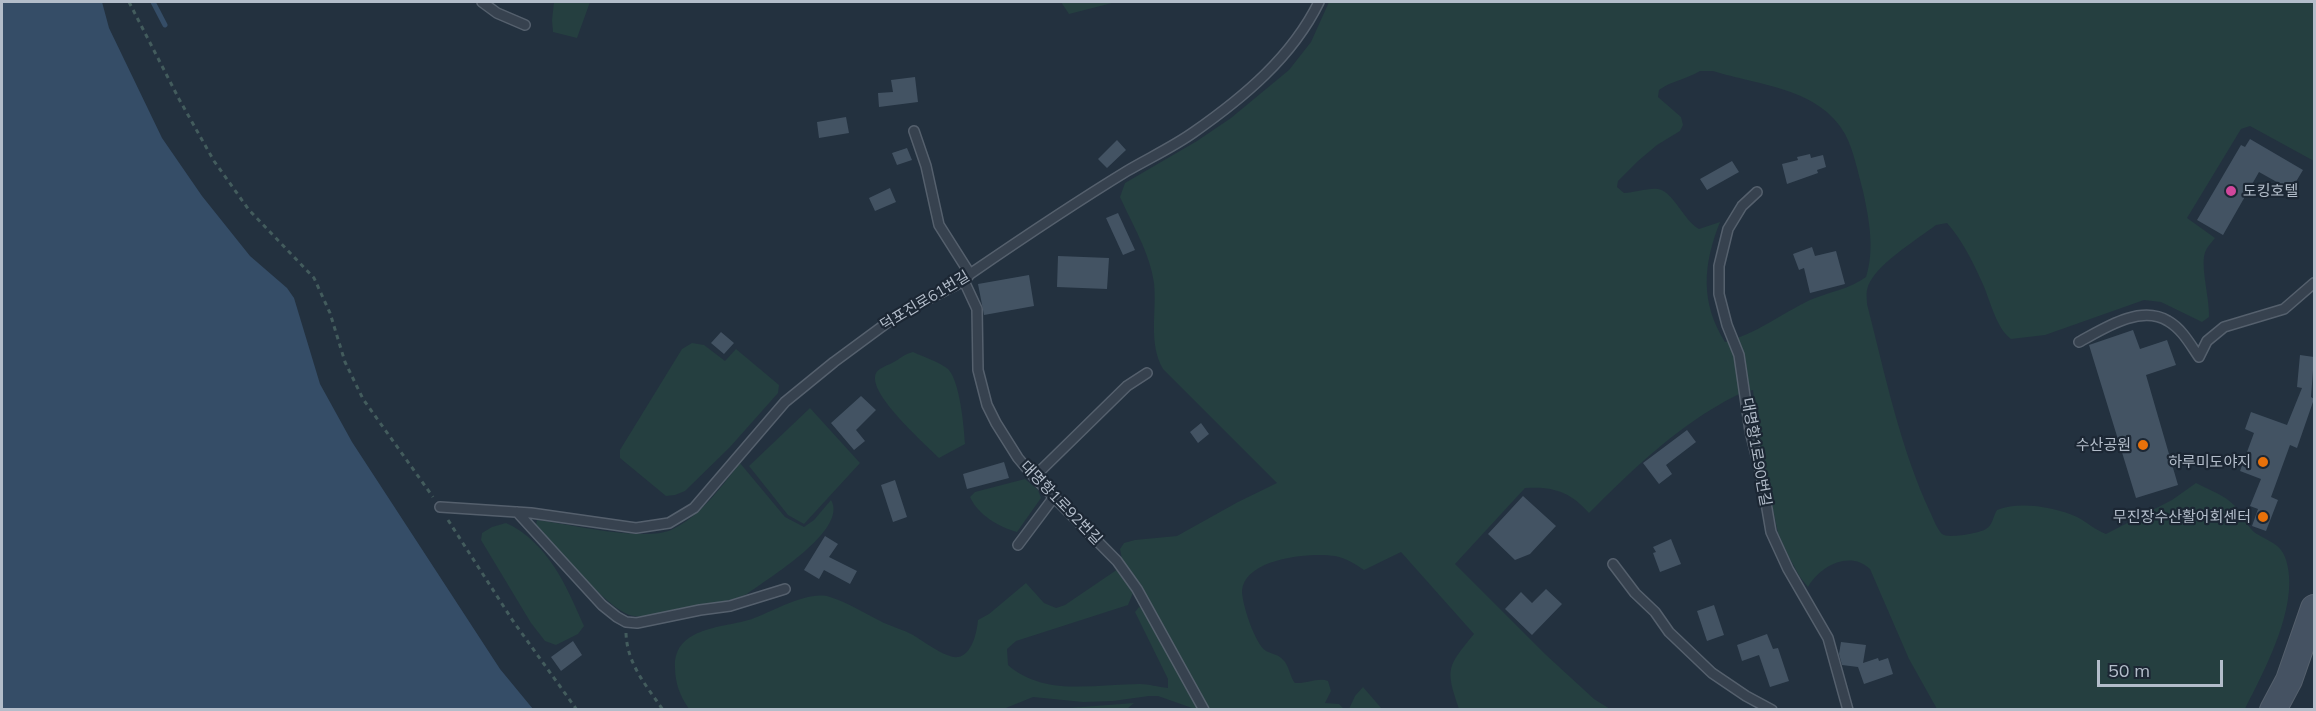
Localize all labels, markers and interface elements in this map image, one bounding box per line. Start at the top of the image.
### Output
place label: 도킹호텔 [2243,182,2298,200]
marker: 도킹호텔 [2224,184,2238,198]
street label: 덕포진로61번길 [877,267,973,335]
street label: 대명항1로90번길 [1738,396,1774,508]
place label: 수산공원 [2076,436,2131,454]
marker: 수산공원 [2136,438,2150,452]
place label: 하루미도야지 [2168,453,2251,471]
marker: 하루미도야지 [2256,455,2270,469]
street label: 대명항1로92번길 [1016,457,1106,549]
place label: 무진장수산활어회센터 [2113,508,2251,526]
marker: 무진장수산활어회센터 [2256,510,2270,524]
scale bar [2100,648,2226,686]
text: 50 m [2108,659,2150,682]

